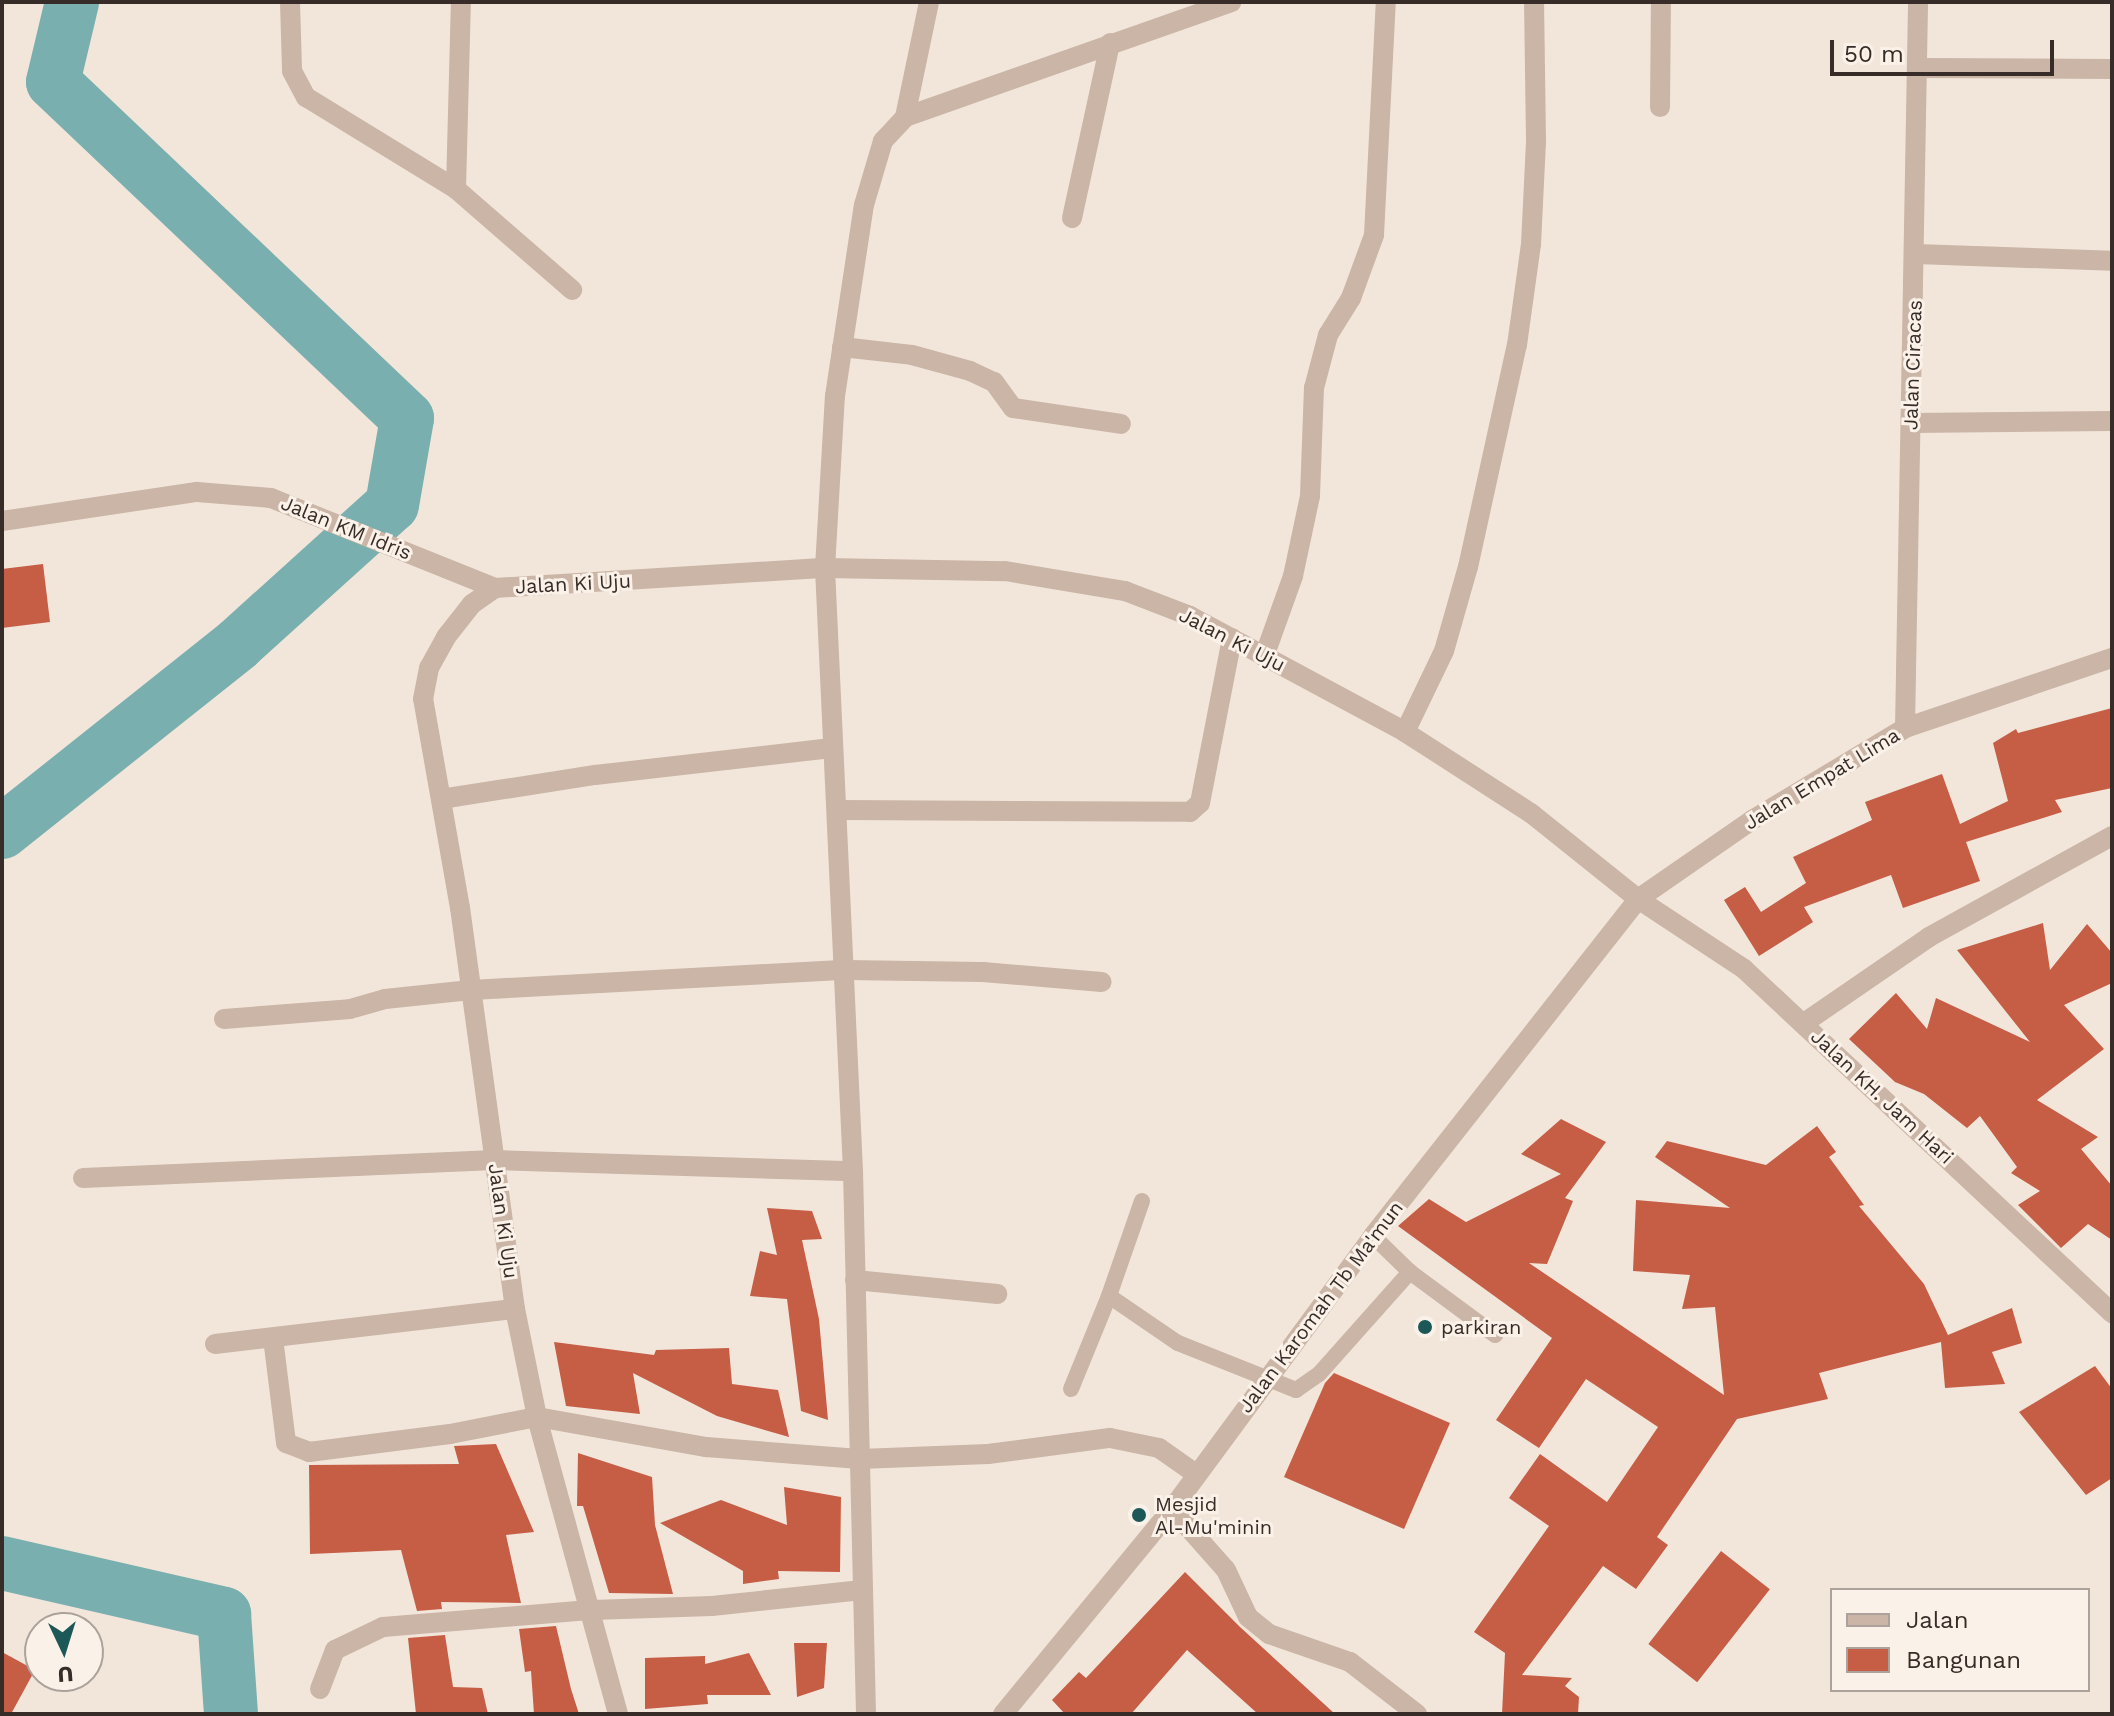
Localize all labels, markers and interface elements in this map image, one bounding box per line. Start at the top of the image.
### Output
scale bar [1834,24,2058,74]
text: 50 m [1844,40,1904,68]
street label: Jalan Ciracas [1899,300,1927,430]
street label: Jalan KM Idris [277,491,415,565]
street label: Jalan Ki Uju [515,569,631,599]
street label: Jalan Ki Uju [1175,603,1289,677]
street label: Jalan Empat Lima [1740,723,1904,835]
street label: Jalan KH. Jam Hari [1806,1025,1958,1169]
street label: Jalan Ki Uju [483,1162,523,1280]
street label: Jalan Karomah Tb Ma'mun [1233,1196,1409,1418]
place label: parkiran [1441,1315,1521,1339]
marker: parkiran [1416,1318,1434,1336]
place label: Mesjid Al-Mu'minin [1155,1492,1272,1539]
marker: Mesjid Al-Mu'minin [1130,1506,1148,1524]
legend [1830,1588,2090,1692]
text: Jalan [1906,1606,1969,1634]
north arrow [24,1612,104,1692]
text: Bangunan [1906,1646,2021,1674]
text: U [57,1661,74,1687]

